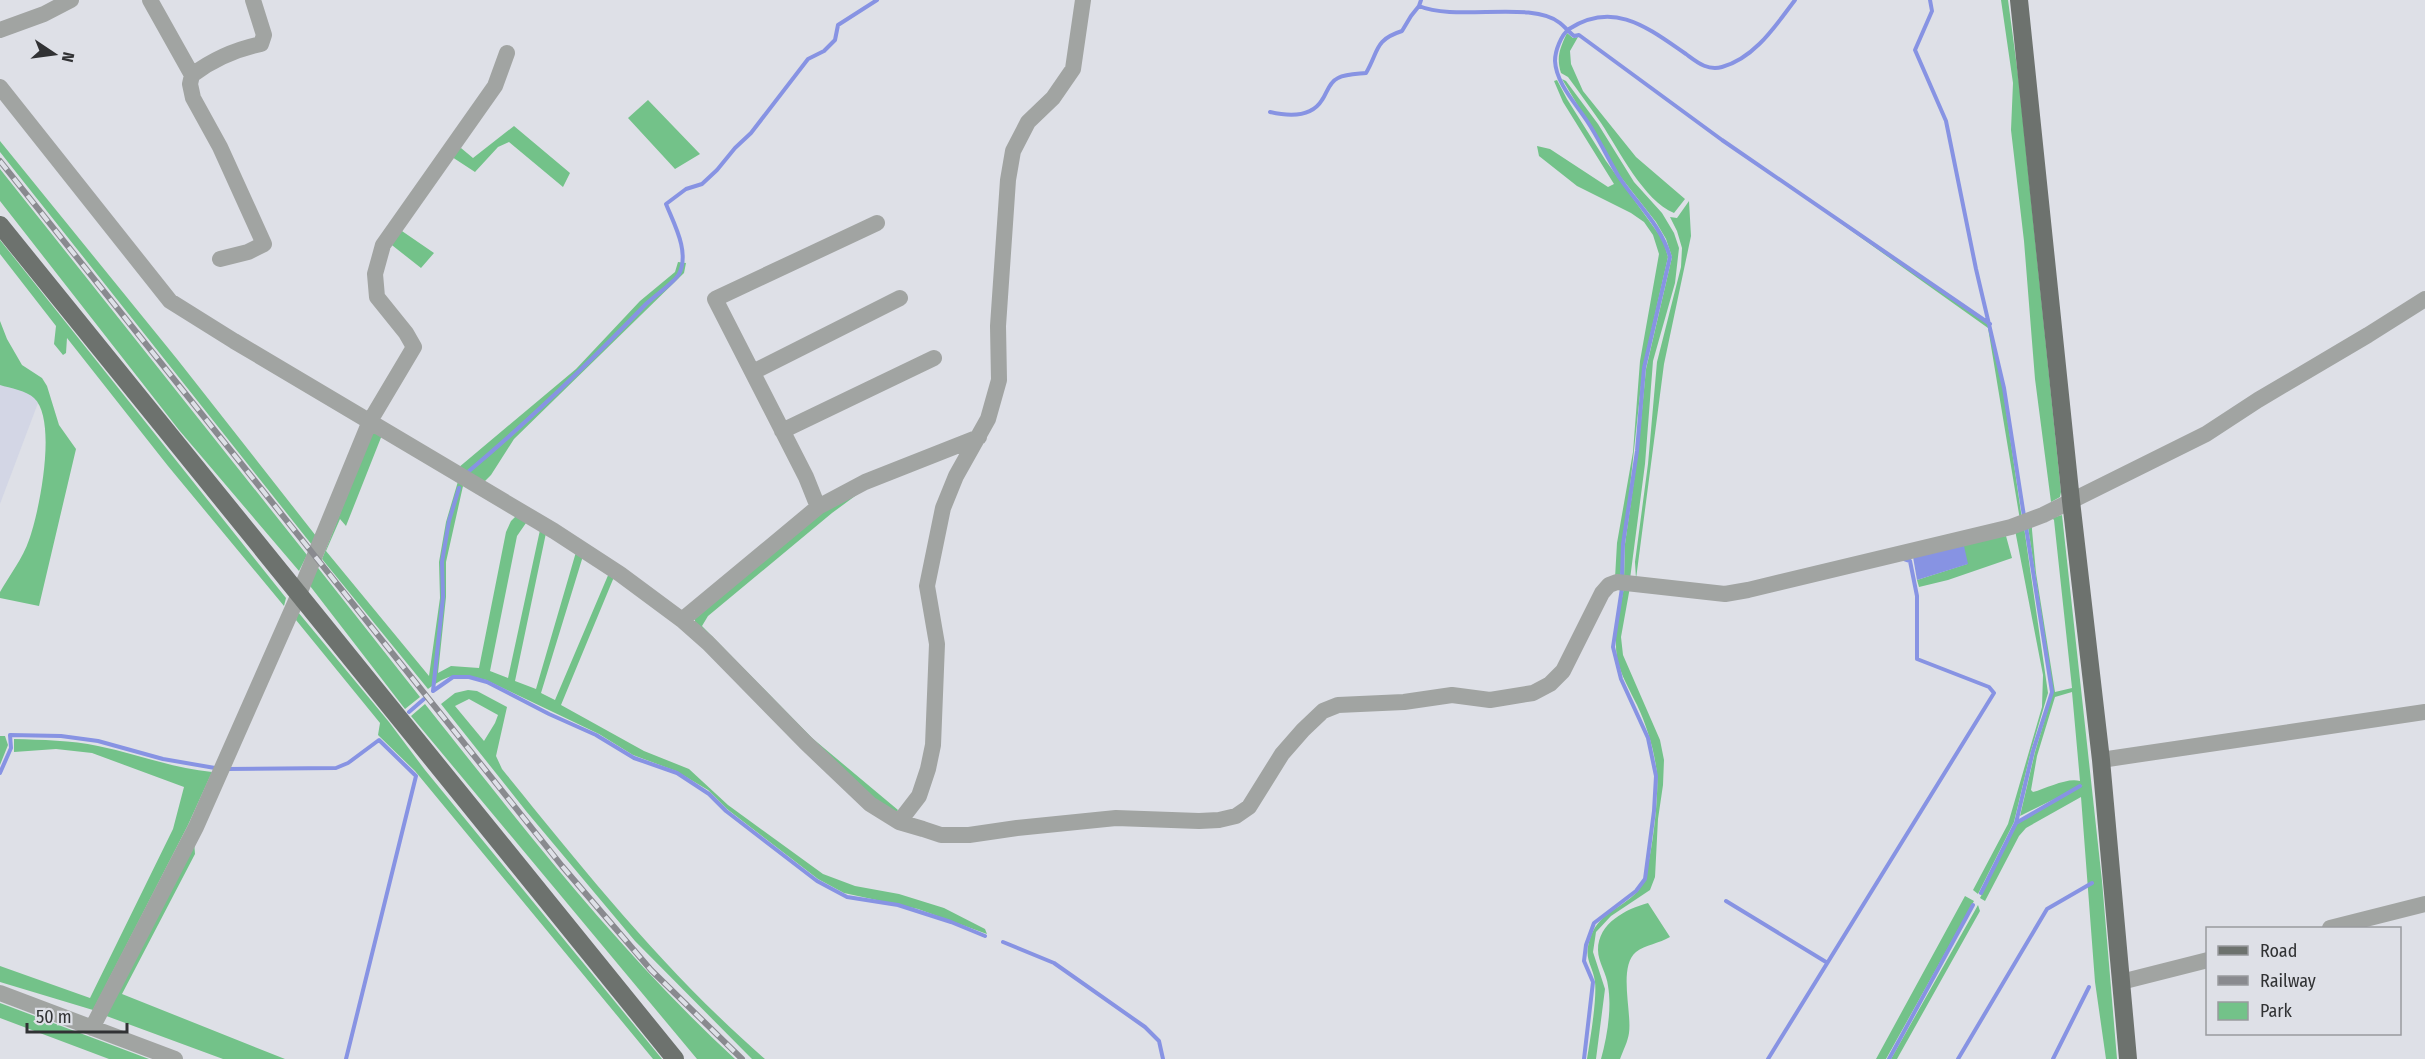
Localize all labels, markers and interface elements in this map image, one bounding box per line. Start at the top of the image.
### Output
north arrow [24,24,84,84]
text: N [58,50,78,64]
legend [2206,927,2401,1035]
text: Road [2260,940,2297,962]
text: Railway [2260,970,2316,992]
scale bar [27,996,128,1034]
text: Park [2260,1000,2293,1022]
text: 50 m [36,1006,72,1028]

